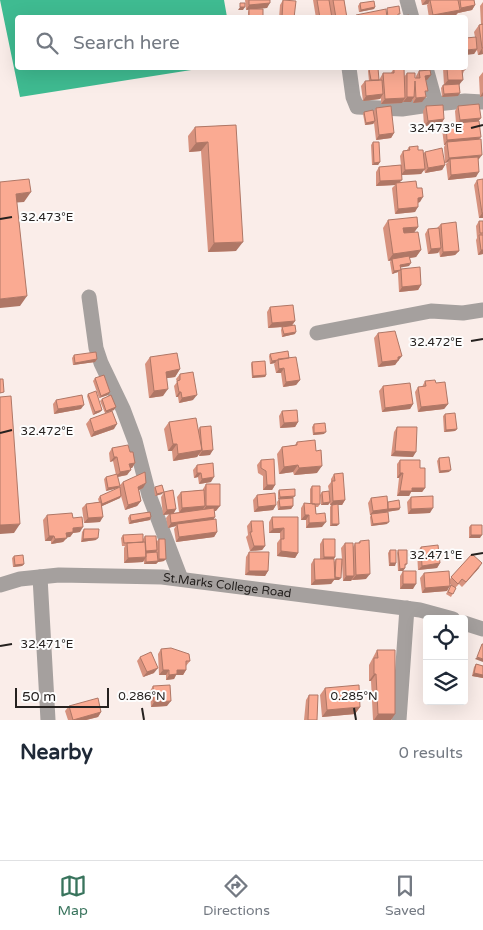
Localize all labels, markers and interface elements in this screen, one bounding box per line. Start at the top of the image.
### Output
search box [15,15,468,70]
icon: search [33,29,61,57]
text: Search here [73,32,180,54]
text: 32.473°E [410,121,463,135]
text: 32.473°E [21,210,74,224]
text: 32.472°E [410,335,463,349]
text: 32.472°E [21,424,74,438]
text: 32.471°E [410,548,463,562]
street label: St.Marks College Road [162,570,292,600]
map controls [423,615,468,705]
button: locate [423,615,468,660]
text: 32.471°E [21,637,74,651]
button: layers [423,660,468,705]
scale bar [15,685,109,708]
text: 50 m [22,688,56,705]
text: 0.286°N [118,689,166,703]
text: 0.285°N [330,689,378,703]
text: Nearby [20,740,93,765]
text: 0 results [399,743,463,763]
tab: Map [58,872,88,919]
tab: Directions [203,872,270,919]
tab: Saved [385,872,425,919]

